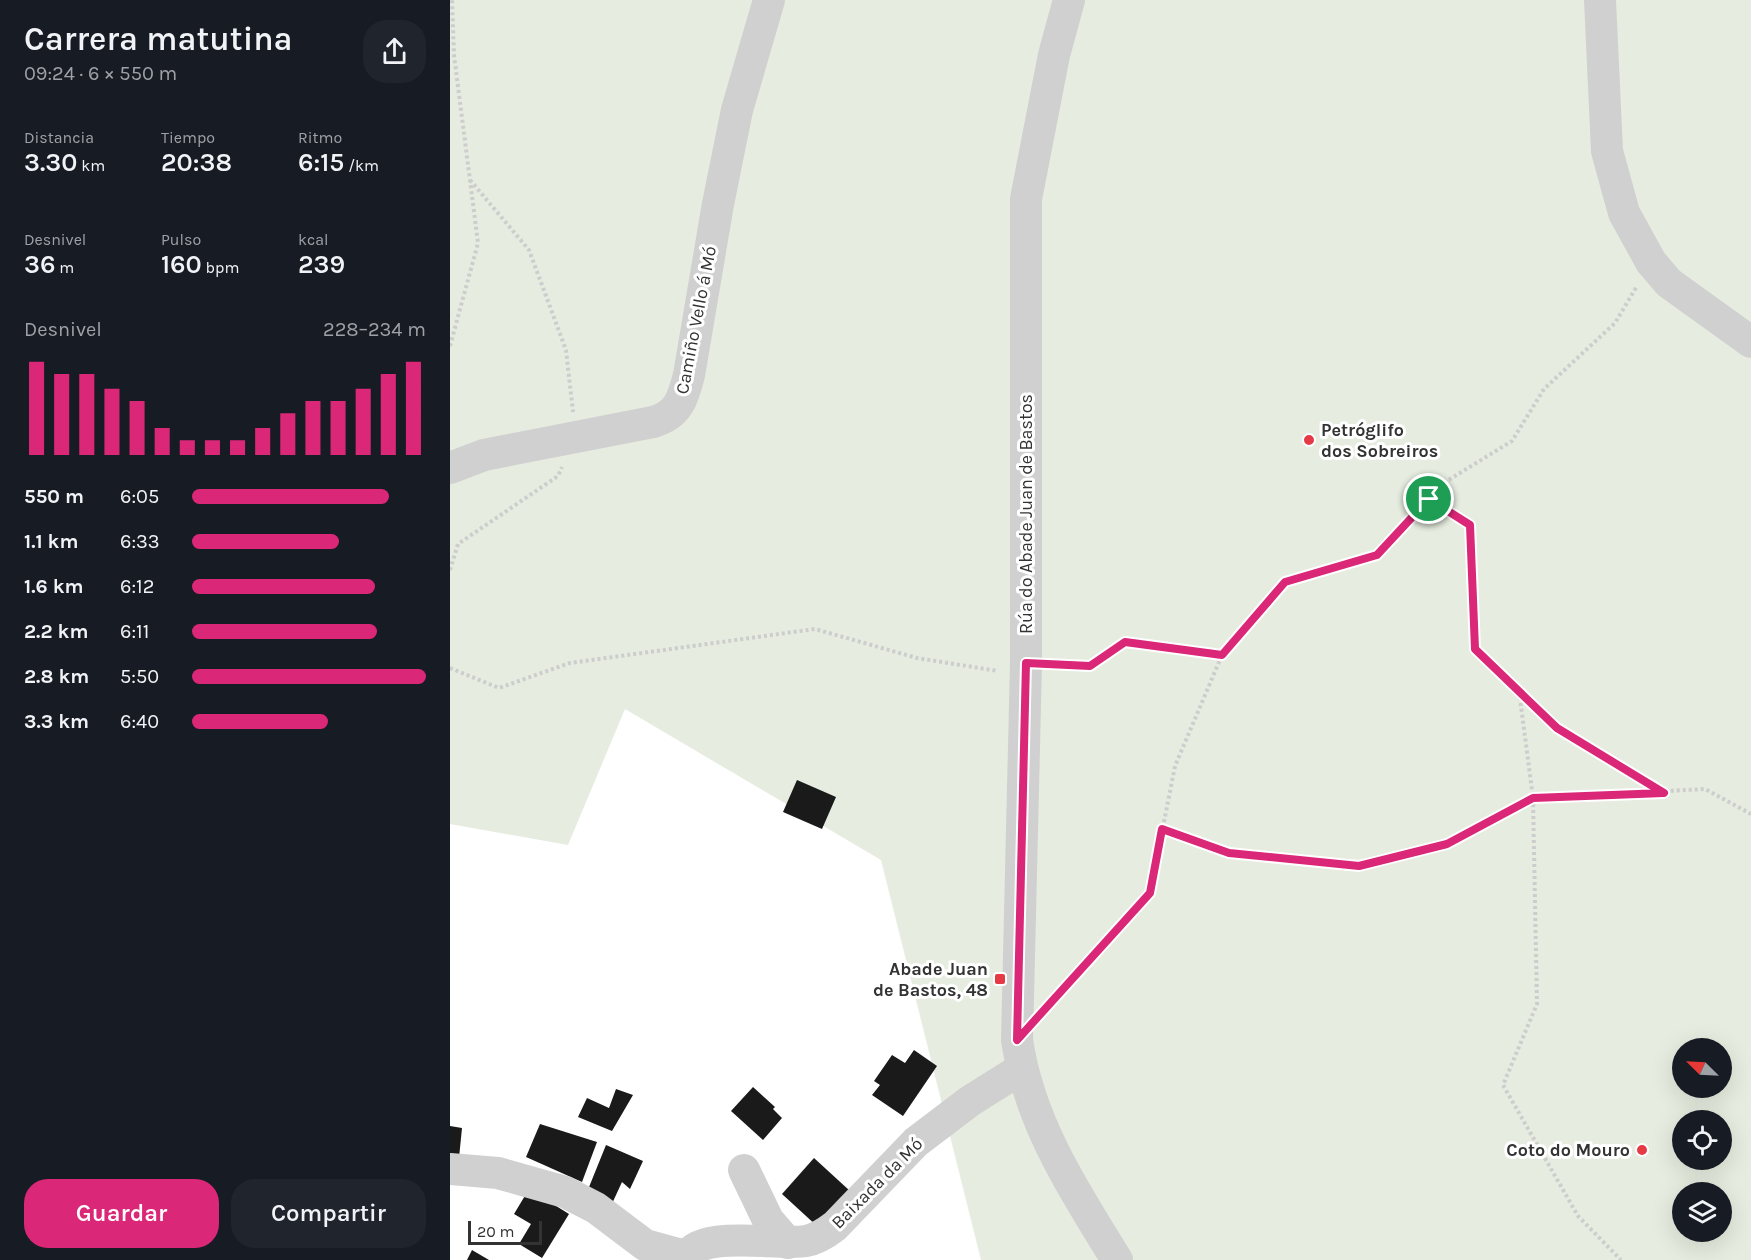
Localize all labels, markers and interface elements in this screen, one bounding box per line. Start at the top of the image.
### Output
text: Carrera matutina [24,20,293,58]
button: share [363,20,426,83]
text: 09:24 · 6 × 550 m [24,62,177,85]
text: Distancia [24,128,94,147]
text: Tiempo [161,128,215,147]
text: Ritmo [298,128,342,147]
text: 3.30 [24,147,77,178]
text: 20:38 [161,147,232,178]
text: 6:15 [298,147,344,178]
text: km [77,156,105,175]
text: /km [344,156,379,175]
text: Desnivel [24,230,86,249]
text: Pulso [161,230,201,249]
text: kcal [298,230,329,249]
street label: Camiño Vello á Mó [671,244,721,396]
text: 36 [24,249,56,280]
text: 160 [161,249,202,280]
text: 239 [298,249,345,280]
text: m [56,258,74,277]
text: bpm [202,258,239,277]
text: Desnivel [24,318,102,341]
text: 228–234 m [323,318,426,341]
street label: Rúa do Abade Juan de Bastos [1015,394,1037,634]
place label: Petróglifo dos Sobreiros [1321,419,1438,462]
marker: Petróglifo dos Sobreiros [1302,433,1316,447]
pin [1403,473,1454,524]
icon: arrive [1412,482,1445,515]
text: 550 m [24,485,84,508]
text: 6:05 [120,485,159,508]
text: 1.1 km [24,530,78,553]
text: 6:33 [120,530,160,553]
text: 1.6 km [24,575,83,598]
text: 6:12 [120,575,154,598]
text: 2.2 km [24,620,88,643]
text: 6:11 [120,620,149,643]
text: 2.8 km [24,665,89,688]
text: 5:50 [120,665,159,688]
text: 3.3 km [24,710,89,733]
text: 6:40 [120,710,159,733]
place label: Abade Juan de Bastos, 48 [873,958,988,1001]
marker: Abade Juan de Bastos, 48 [993,972,1007,986]
north arrow [1672,1038,1732,1098]
map controls [1672,1038,1732,1242]
button: locate [1672,1110,1732,1170]
street label: Baixada da Mó [827,1133,927,1233]
place label: Coto do Mouro [1506,1139,1630,1161]
marker: Coto do Mouro [1635,1143,1649,1157]
button: Guardar [24,1179,219,1248]
button: Compartir [231,1179,426,1248]
button: layers [1672,1182,1732,1242]
scale bar [468,1218,542,1246]
text: 20 m [477,1222,515,1241]

